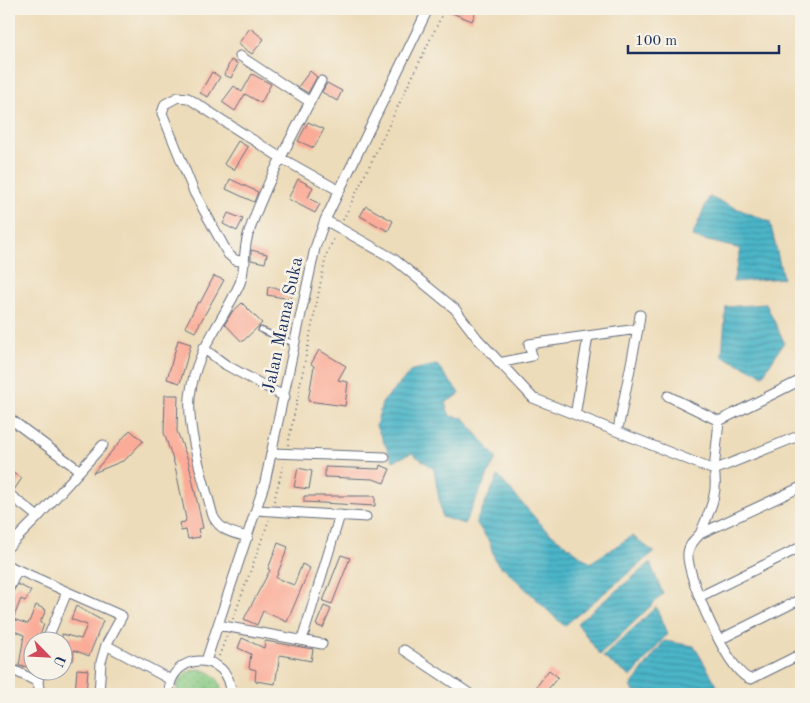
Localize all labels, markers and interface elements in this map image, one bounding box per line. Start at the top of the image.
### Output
scale bar [628,22,779,54]
text: 100 m [635,34,677,49]
street label: Jalan Mama Suka [260,255,306,395]
north arrow [22,630,72,680]
text: U [50,653,68,669]

